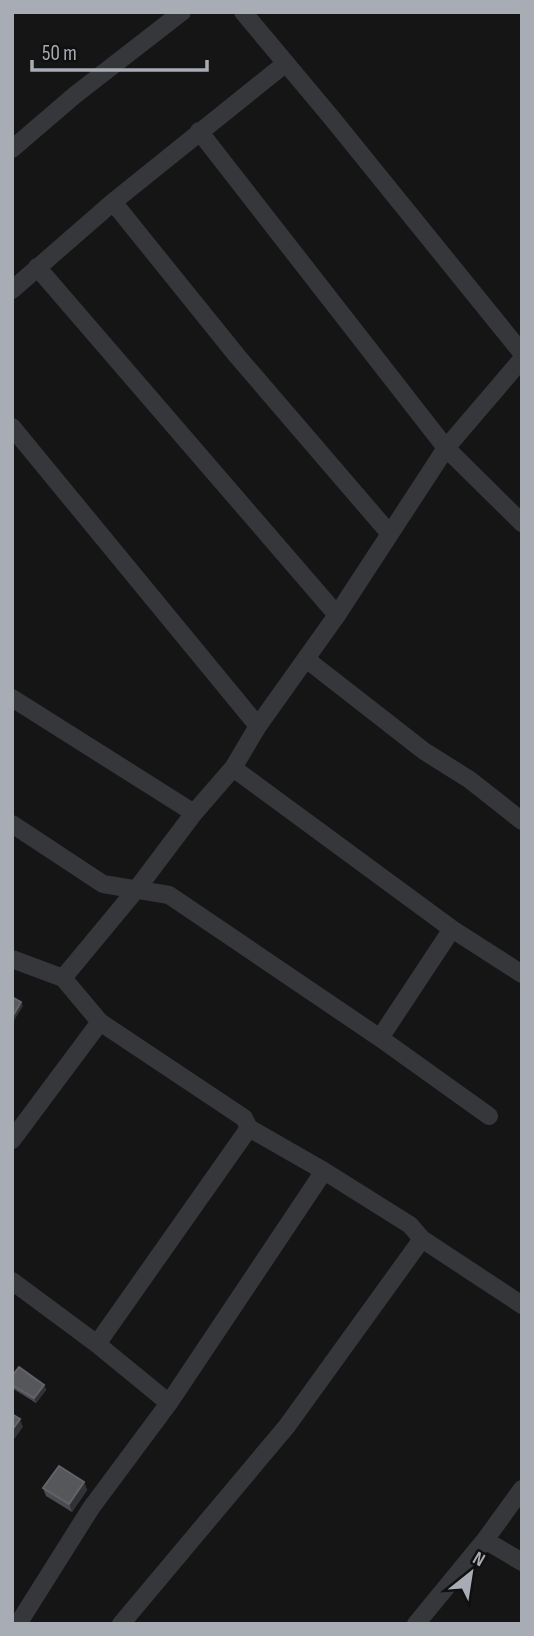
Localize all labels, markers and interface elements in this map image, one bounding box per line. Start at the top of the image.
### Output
scale bar [32,28,206,72]
text: 50 m [42,41,77,66]
north arrow [436,1538,506,1608]
text: N [469,1547,489,1572]

